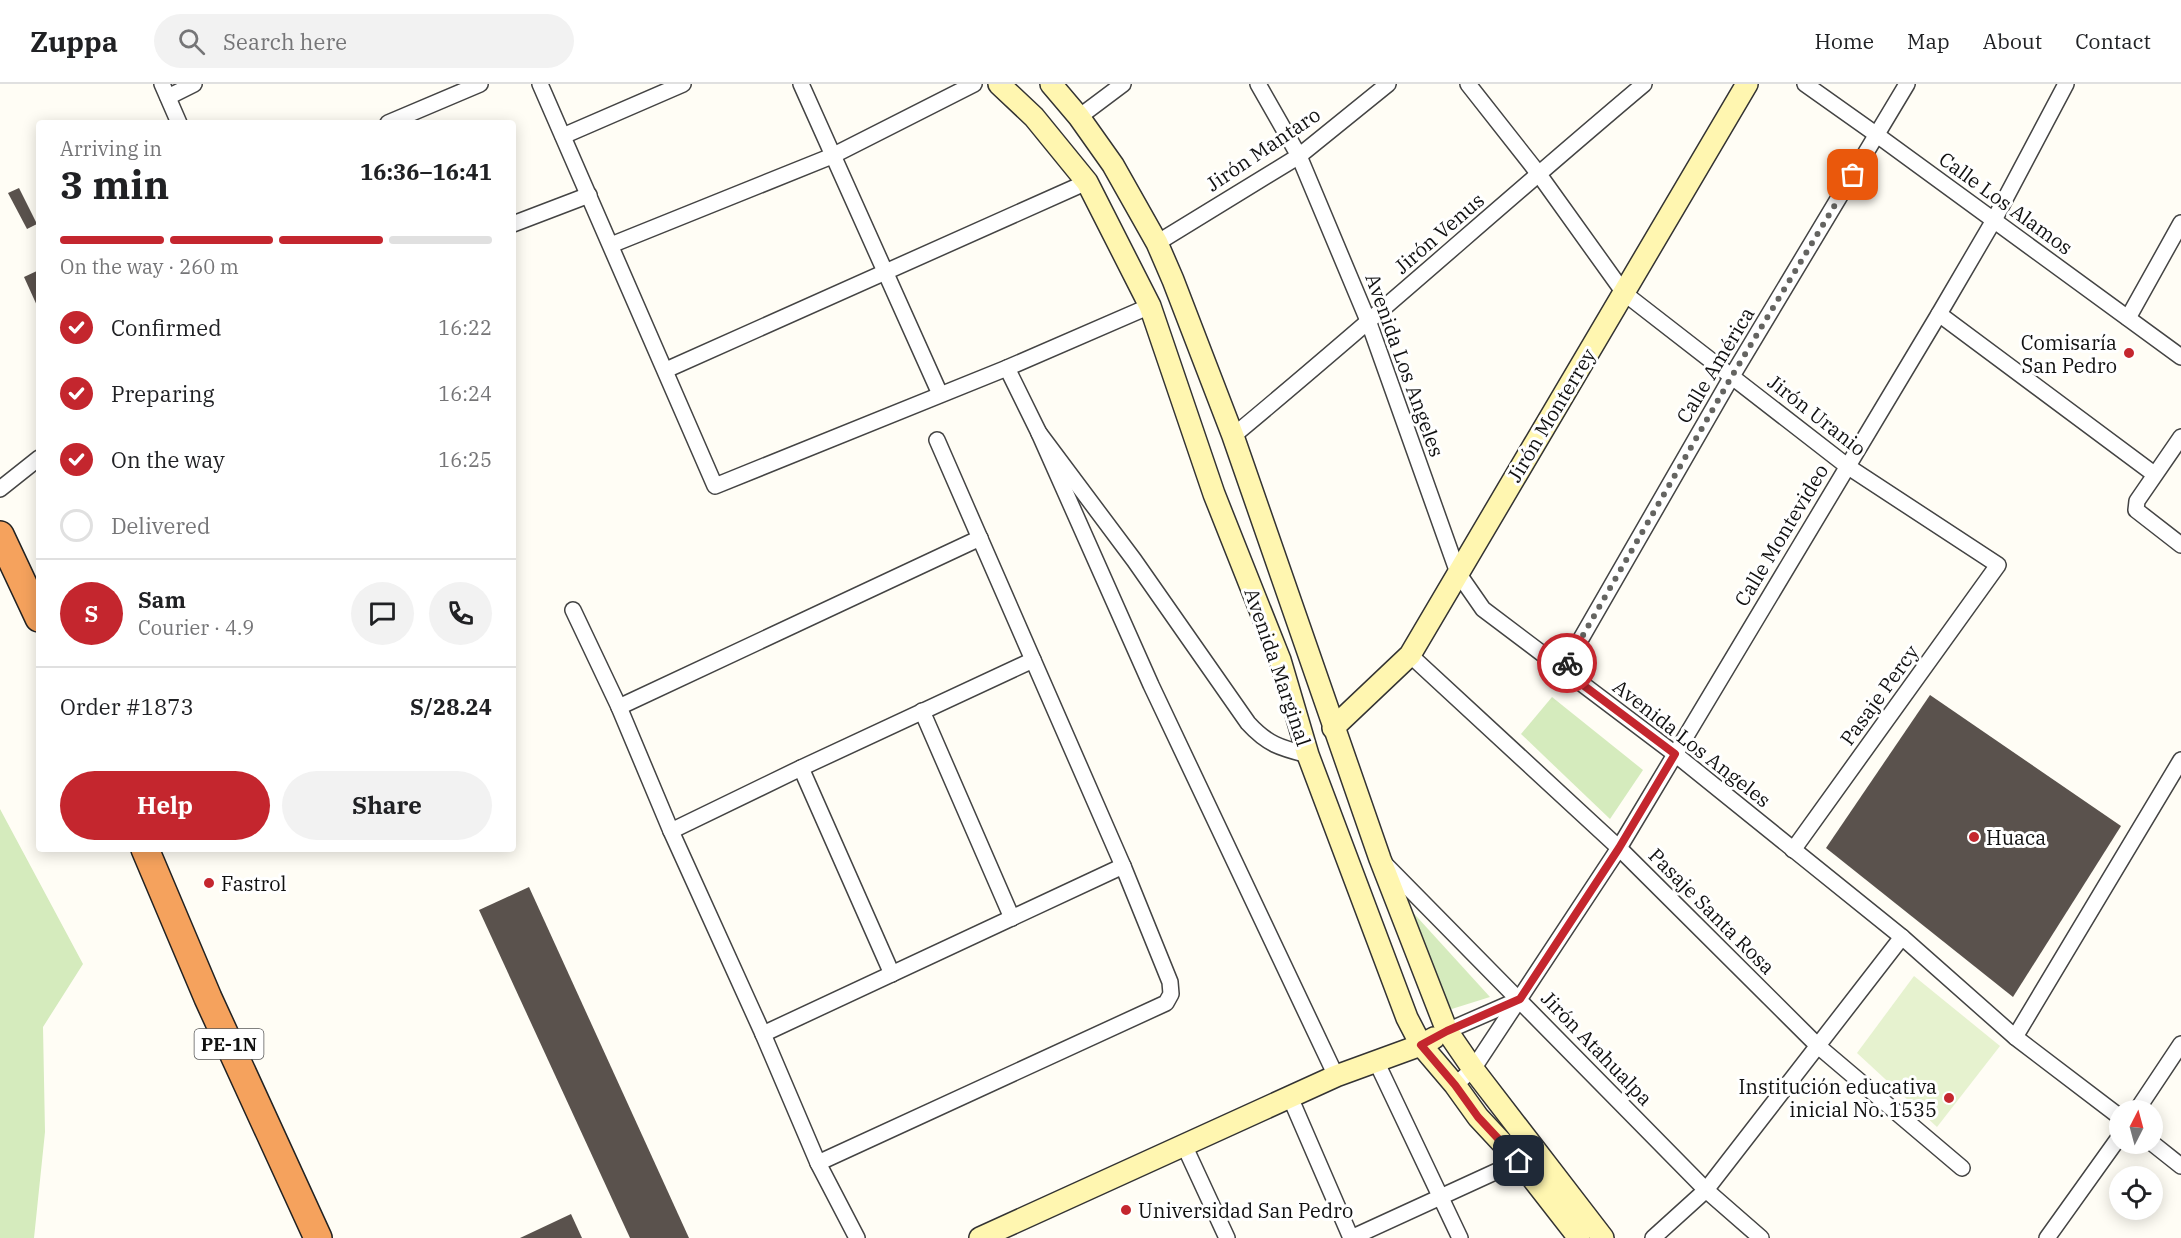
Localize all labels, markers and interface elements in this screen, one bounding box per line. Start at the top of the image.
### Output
search box [154,14,574,68]
text: Zuppa [30,23,118,60]
icon: search [175,25,208,58]
text: Search here [223,27,347,56]
text: Home [1814,27,1874,55]
text: Map [1907,27,1950,55]
text: About [1983,27,2042,55]
text: Contact [2075,27,2151,55]
street label: Jirón Mantaro [1201,101,1325,197]
text: Arriving in [60,135,162,162]
street label: Calle Los Alamos [1934,145,2078,261]
pin [1827,149,1878,200]
text: 16:36–16:41 [360,157,492,186]
icon: bag [1836,158,1869,191]
text: 3 min [60,159,169,210]
street label: Jirón Venus [1388,186,1490,280]
text: On the way · 260 m [60,253,239,280]
street label: Avenida Los Angeles [1359,270,1451,460]
street label: Calle América [1670,302,1760,428]
icon: check [60,311,93,344]
text: Confirmed [111,313,222,342]
text: 16:22 [438,314,492,341]
place label: Comisaría San Pedro [2021,329,2117,379]
street label: Jirón Monterrey [1500,343,1602,487]
marker: Comisaría San Pedro [2122,346,2136,360]
street label: Jirón Uranio [1762,368,1872,462]
icon: check [60,377,93,410]
text: Preparing [111,379,215,408]
text: 16:24 [438,380,492,407]
icon: check [60,443,93,476]
text: On the way [111,445,225,474]
text: 16:25 [438,446,492,473]
street label: Calle Montevideo [1728,459,1834,611]
text: Delivered [111,511,210,540]
button: chat [351,582,414,645]
button: phone [429,582,492,645]
street label: Avenida Marginal [1238,584,1318,750]
text: Sam [138,585,186,614]
text: S [85,599,98,628]
text: Courier · 4.9 [138,614,254,641]
courier [1537,633,1597,693]
street label: Pasaje Percy [1833,639,1925,751]
icon: bike [1551,647,1584,680]
street label: Avenida Los Angeles [1608,673,1776,813]
text: Order #1873 [60,692,194,721]
text: S/28.24 [410,692,492,721]
button: Help [60,771,270,840]
button: Share [282,771,492,840]
place label: Huaca [1986,824,2046,851]
marker: Huaca [1967,830,1981,844]
street label: Pasaje Santa Rosa [1643,842,1781,980]
place label: Fastrol [221,870,286,897]
marker: Fastrol [202,876,216,890]
street label: Jirón Atahualpa [1535,985,1659,1111]
road number: PE-1N [194,1029,264,1059]
place label: Institución educativa inicial No. 1535 [1738,1073,1937,1123]
marker: Institución educativa inicial No. 1535 [1942,1091,1956,1105]
north arrow [2109,1100,2163,1154]
map controls [2109,1100,2163,1220]
pin [1493,1135,1544,1186]
icon: home [1502,1144,1535,1177]
button: locate [2109,1166,2163,1220]
place label: Universidad San Pedro [1138,1197,1353,1224]
marker: Universidad San Pedro [1119,1203,1133,1217]

